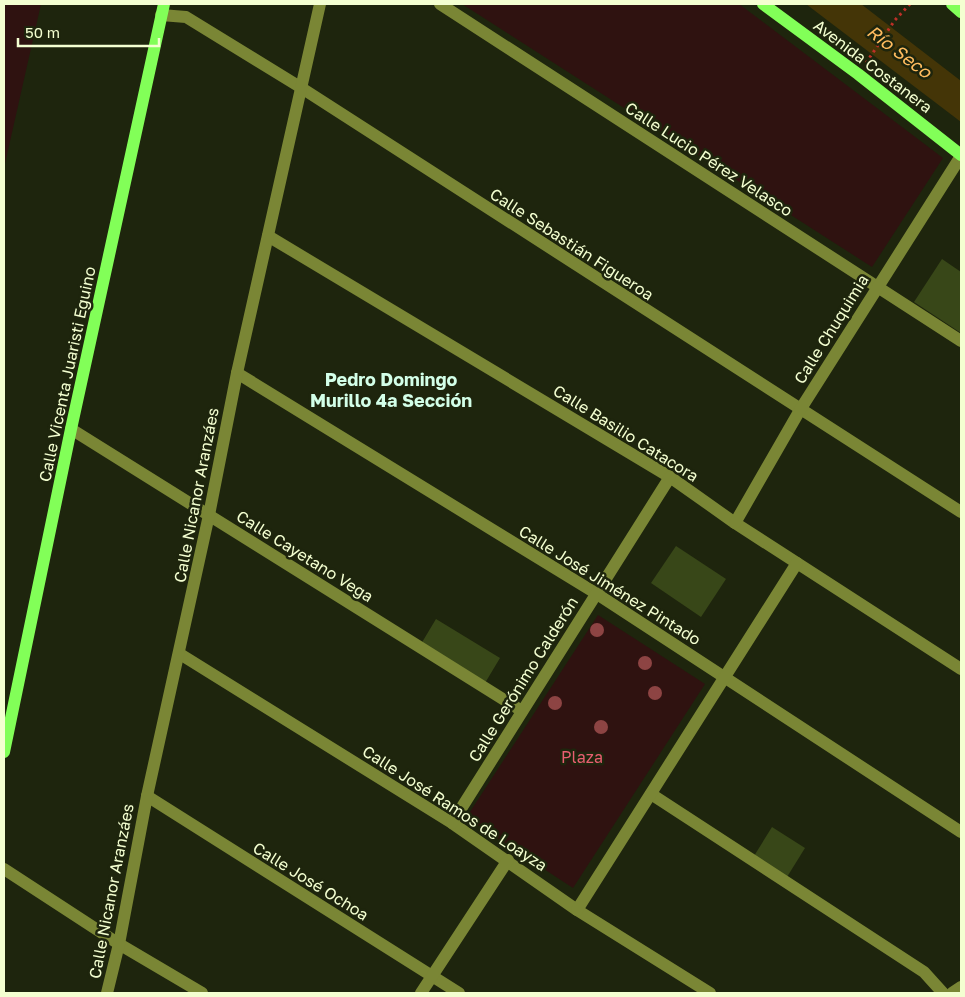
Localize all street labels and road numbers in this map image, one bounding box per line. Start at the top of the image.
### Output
street label: Avenida Costanera [810,15,936,117]
street label: Calle Lucio Pérez Velasco [622,97,796,221]
street label: Calle Sebastián Figueroa [486,184,658,304]
street label: Calle Vicenta Juaristi Eguino [34,265,100,483]
street label: Calle Chuquimia [789,271,873,387]
street label: Calle Basilio Catacora [550,380,702,486]
street label: Calle Nicanor Aranzáes [169,406,223,584]
street label: Calle Cayetano Vega [233,506,377,606]
street label: Calle José Jiménez Pintado [515,521,705,649]
street label: Calle Gerónimo Calderón [464,593,582,765]
street label: Calle José Ramos de Loayza [359,741,551,875]
street label: Calle Nicanor Aranzáes [84,802,138,980]
street label: Calle José Ochoa [249,837,373,925]

